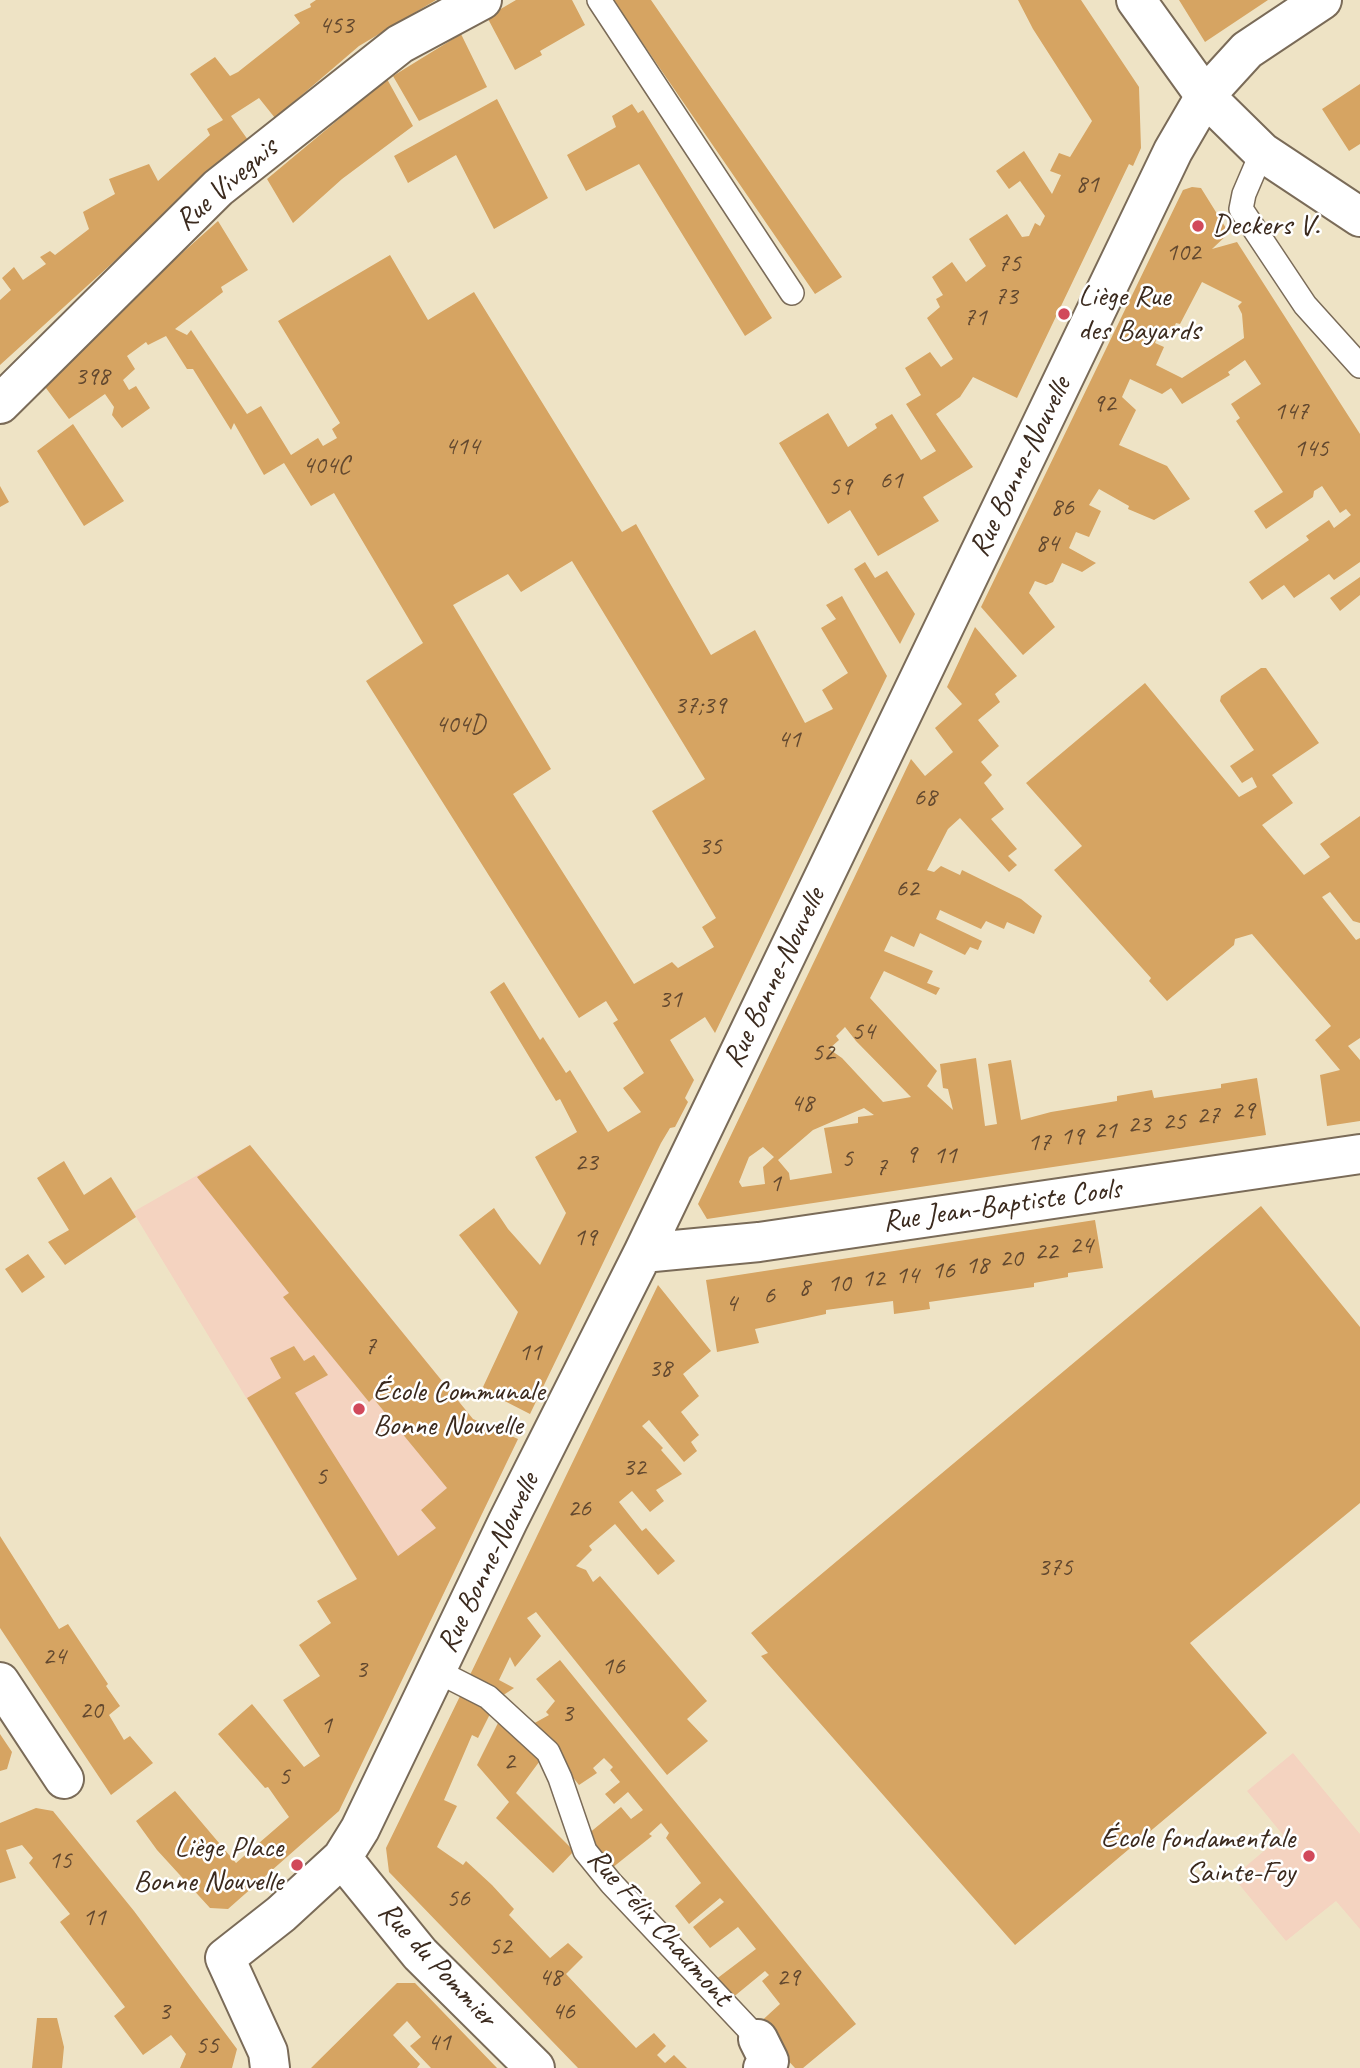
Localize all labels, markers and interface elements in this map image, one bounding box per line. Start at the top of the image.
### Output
house number: 453 [318,10,354,42]
street label: Rue Vivegnis [169,131,285,239]
house number: 81 [1075,169,1099,201]
place label: Deckers V. [1212,208,1320,244]
marker: Deckers V. [1190,218,1206,234]
house number: 102 [1165,237,1201,269]
house number: 75 [997,248,1021,280]
place label: Liège Rue des Bayards [1078,279,1200,350]
house number: 73 [994,281,1018,313]
house number: 71 [963,302,987,334]
marker: Liège Rue des Bayards [1056,306,1072,322]
house number: 398 [74,361,110,393]
street label: Rue Bonne-Nouvelle [962,371,1080,563]
house number: 92 [1092,388,1116,420]
house number: 147 [1273,396,1309,428]
house number: 414 [444,431,480,463]
house number: 145 [1293,433,1329,465]
house number: 404C [302,450,350,482]
house number: 61 [879,465,903,497]
house number: 59 [828,471,852,503]
house number: 86 [1050,492,1074,524]
house number: 84 [1035,528,1059,560]
house number: 37;39 [674,690,726,722]
house number: 404D [435,709,485,741]
house number: 41 [777,724,801,756]
house number: 68 [913,782,937,814]
house number: 35 [698,831,722,863]
house number: 62 [895,873,919,905]
street label: Rue Bonne-Nouvelle [716,882,834,1074]
house number: 31 [658,984,682,1016]
house number: 54 [851,1016,875,1048]
house number: 52 [811,1037,835,1069]
house number: 48 [790,1088,814,1120]
house number: 29 [1231,1095,1255,1127]
house number: 27 [1196,1100,1220,1132]
house number: 25 [1162,1106,1186,1138]
house number: 23 [1127,1109,1151,1141]
house number: 21 [1093,1115,1117,1147]
house number: 19 [1060,1121,1084,1153]
house number: 17 [1027,1127,1051,1159]
house number: 9 [905,1139,917,1171]
house number: 11 [933,1140,957,1172]
house number: 5 [841,1143,853,1175]
house number: 23 [574,1147,598,1179]
house number: 7 [875,1152,887,1184]
house number: 1 [769,1168,781,1200]
street label: Rue Jean-Baptiste Cools [880,1171,1124,1241]
house number: 19 [573,1222,597,1254]
house number: 24 [1069,1230,1093,1262]
house number: 22 [1034,1236,1058,1268]
house number: 20 [999,1243,1023,1275]
house number: 18 [965,1250,989,1282]
house number: 16 [931,1255,955,1287]
house number: 14 [895,1260,919,1292]
house number: 12 [861,1263,885,1295]
house number: 10 [827,1268,851,1300]
house number: 8 [798,1272,810,1304]
house number: 6 [763,1280,775,1312]
house number: 4 [725,1288,737,1320]
house number: 7 [364,1331,376,1363]
house number: 11 [518,1337,542,1369]
house number: 38 [648,1353,672,1385]
place label: École Communale Bonne Nouvelle [373,1374,544,1444]
marker: École Communale Bonne Nouvelle [351,1401,367,1417]
house number: 32 [622,1452,646,1484]
house number: 5 [315,1461,327,1493]
street label: Rue Bonne-Nouvelle [430,1467,548,1659]
house number: 26 [567,1493,591,1525]
house number: 375 [1037,1552,1073,1584]
house number: 24 [42,1641,66,1673]
house number: 16 [601,1651,625,1683]
house number: 3 [355,1654,367,1686]
house number: 20 [79,1695,103,1727]
house number: 3 [561,1698,573,1730]
house number: 1 [320,1710,332,1742]
house number: 2 [503,1746,515,1778]
house number: 5 [278,1761,290,1793]
place label: École fondamentale Sainte-Foy [1101,1821,1295,1892]
place label: Liège Place Bonne Nouvelle [134,1830,283,1900]
street label: Rue Félix Chaumont [579,1842,739,2014]
house number: 15 [48,1845,72,1877]
marker: École fondamentale Sainte-Foy [1301,1848,1317,1864]
marker: Liège Place Bonne Nouvelle [289,1857,305,1873]
house number: 56 [446,1883,470,1915]
street label: Rue du Pommier [370,1895,504,2035]
house number: 11 [82,1902,106,1934]
house number: 52 [488,1931,512,1963]
house number: 48 [538,1962,562,1994]
house number: 29 [776,1962,800,1994]
house number: 3 [158,1996,170,2028]
house number: 46 [551,1996,575,2028]
house number: 41 [427,2027,451,2059]
house number: 55 [195,2030,219,2062]

